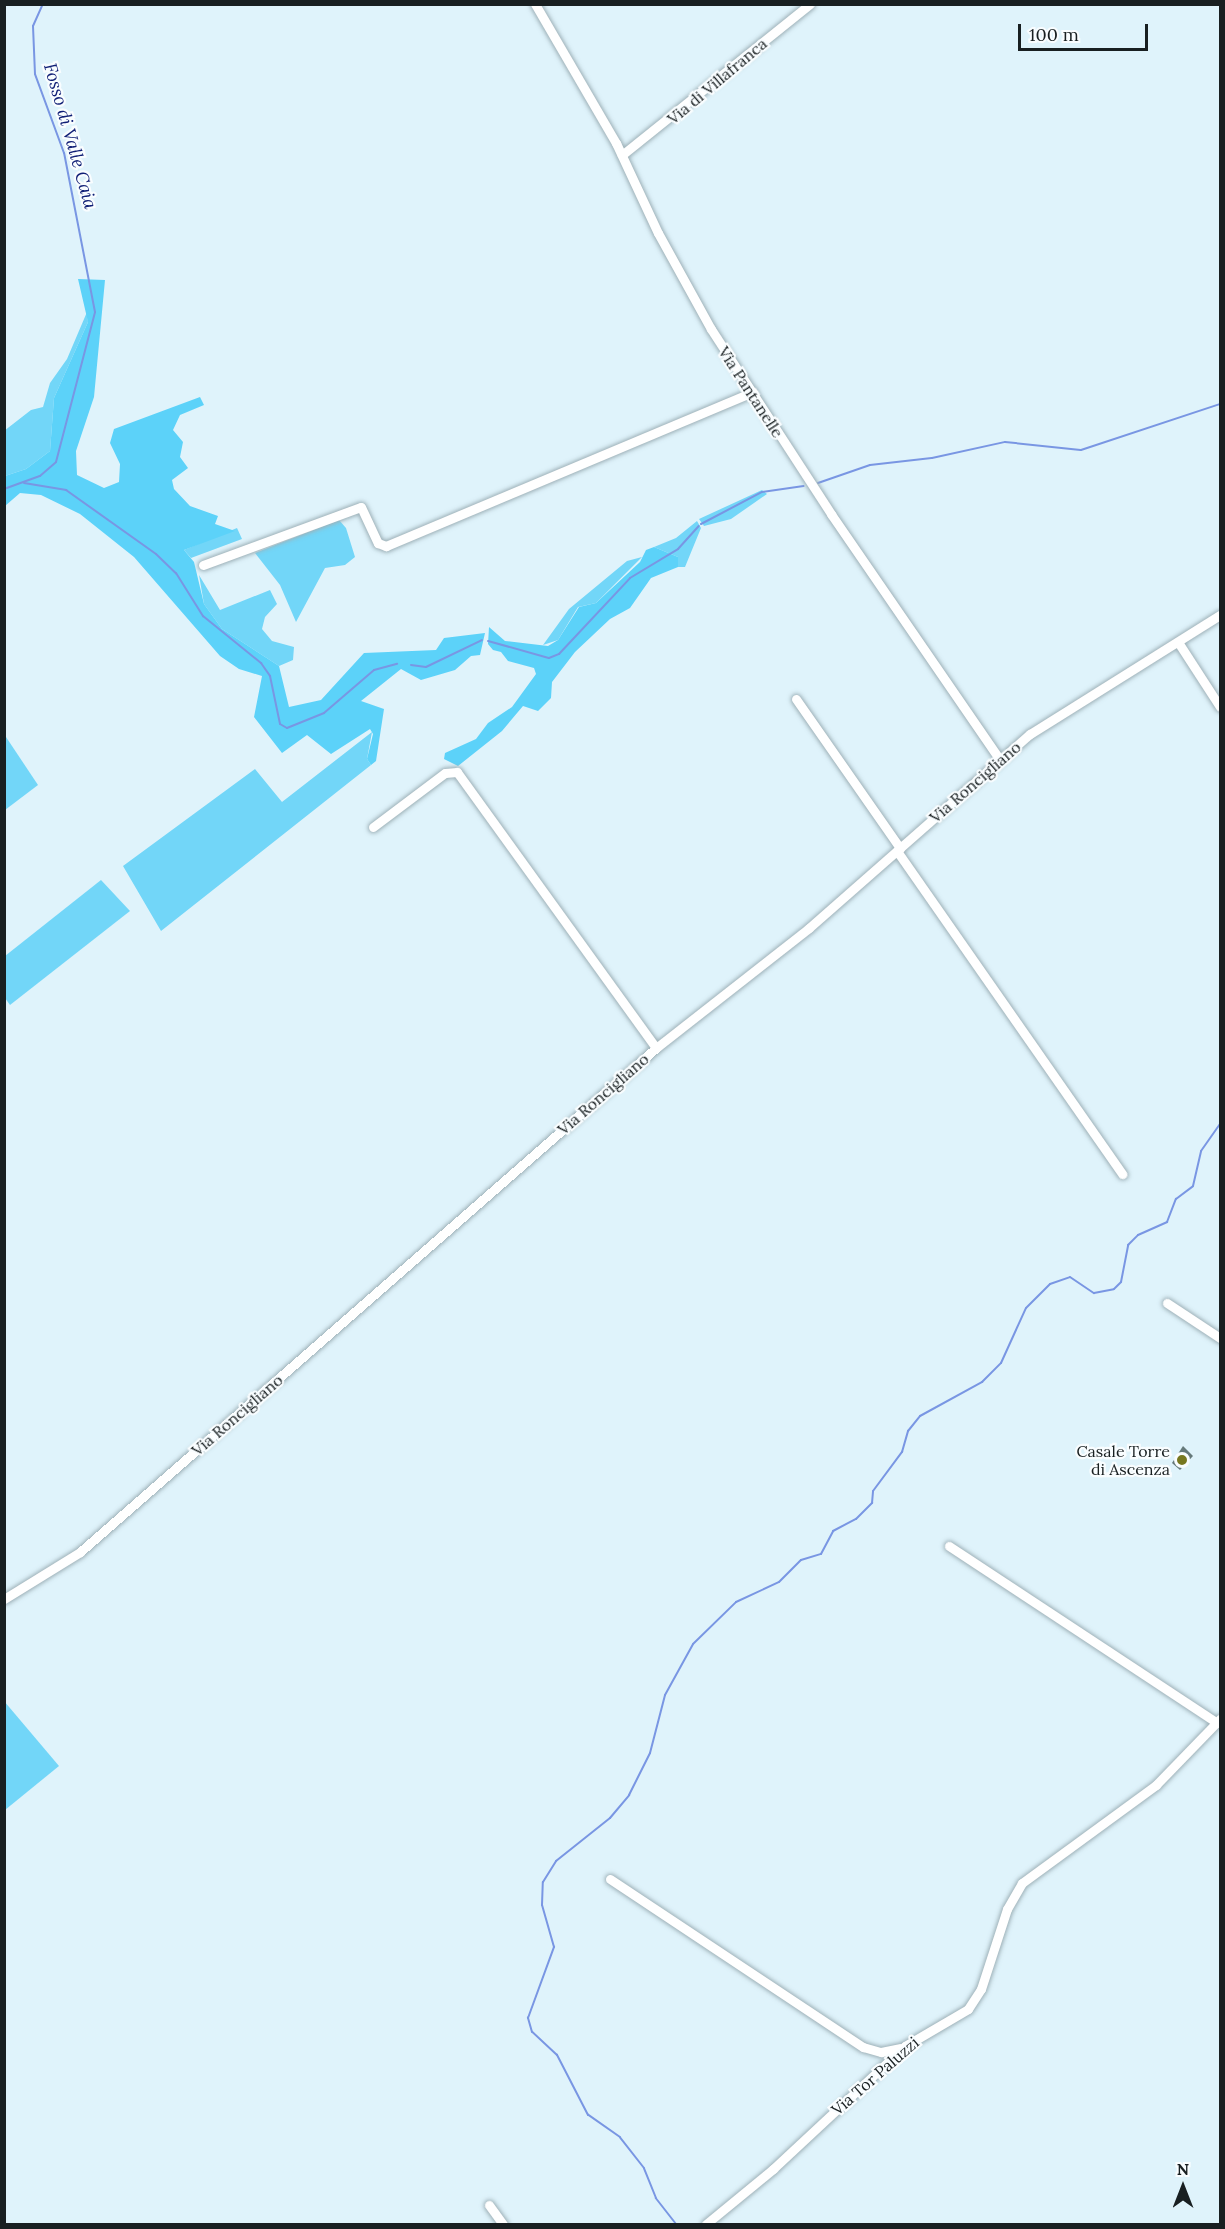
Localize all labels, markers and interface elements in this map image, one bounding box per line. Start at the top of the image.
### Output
scale bar [1021,12,1152,50]
text: 100 m [1029,23,1079,46]
street label: Via di Villafranca [663,34,771,128]
water label: Fosso di Valle Caia [39,61,101,211]
street label: Via Pantanelle [714,343,788,441]
street label: Via Roncigliano [925,737,1025,827]
street label: Via Roncigliano [553,1049,653,1139]
street label: Via Roncigliano [187,1370,287,1460]
place label: Casale Torre di Ascenza [1076,1441,1170,1479]
marker: Casale Torre di Ascenza [1175,1453,1189,1467]
street label: Via Tor Paluzzi [827,2033,923,2119]
north arrow [1153,2157,1213,2217]
text: N [1177,2159,1189,2179]

